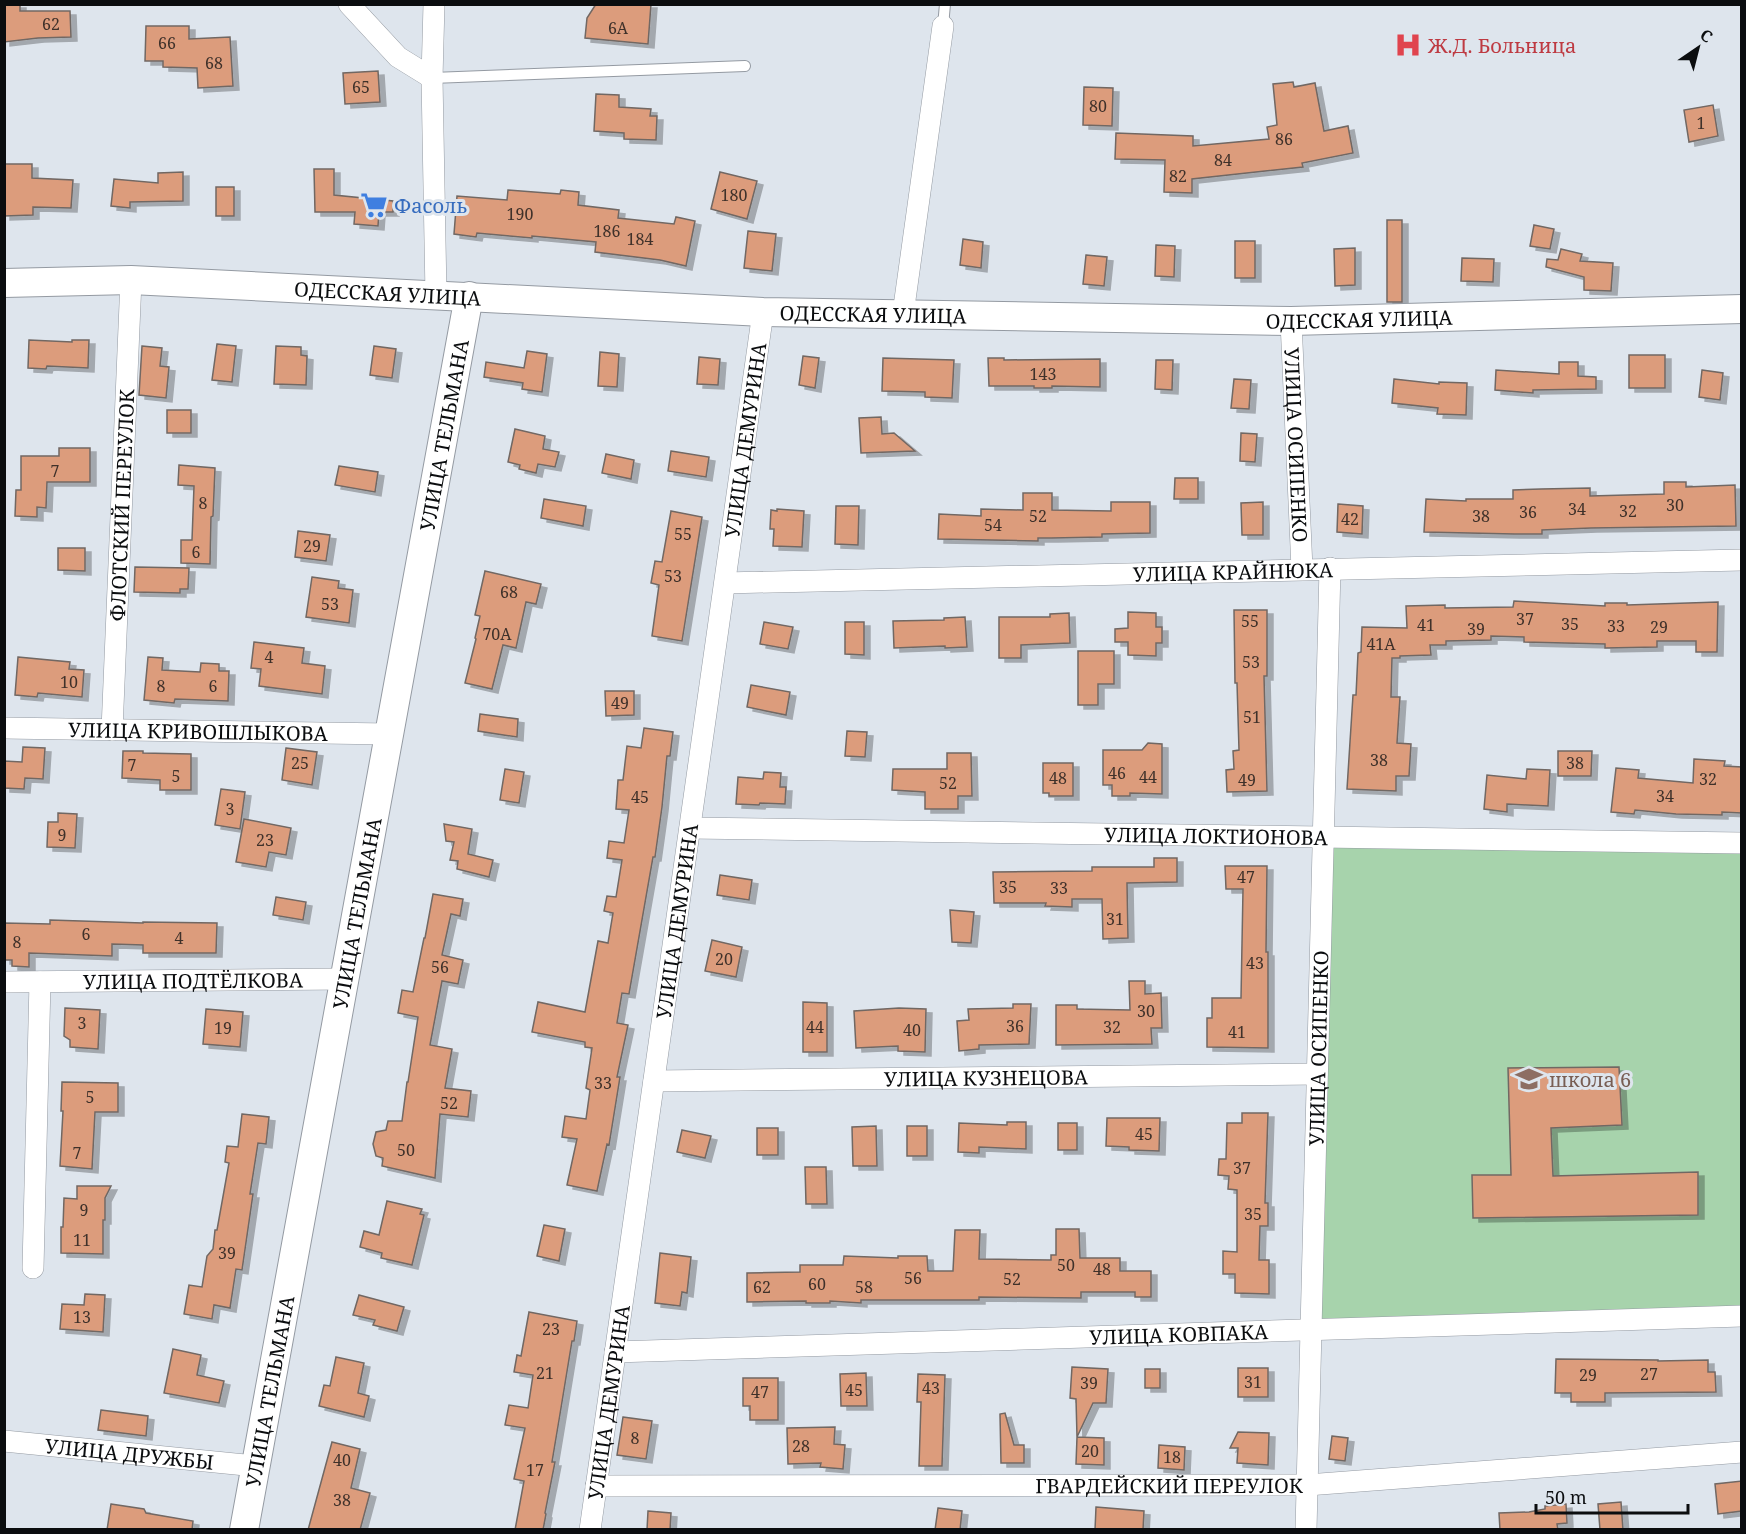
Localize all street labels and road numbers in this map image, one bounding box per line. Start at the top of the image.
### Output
street label: ОДЕССКАЯ УЛИЦА [294,275,483,311]
street label: ОДЕССКАЯ УЛИЦА [779,299,968,329]
street label: ОДЕССКАЯ УЛИЦА [1265,303,1454,335]
street label: УЛИЦА ТЕЛЬМАНА [413,336,475,533]
street label: УЛИЦА ДЕМУРИНА [718,340,772,539]
street label: УЛИЦА ОСИПЕНКО [1279,347,1314,543]
street label: ФЛОТСКИЙ ПЕРЕУЛОК [103,388,140,622]
street label: УЛИЦА КРАЙНЮКА [1133,556,1334,587]
street label: УЛИЦА КРИВОШЛЫКОВА [68,716,329,747]
street label: УЛИЦА ТЕЛЬМАНА [326,814,387,1011]
street label: УЛИЦА ЛОКТИОНОВА [1104,820,1329,851]
street label: УЛИЦА ДЕМУРИНА [649,821,704,1020]
street label: УЛИЦА ОСИПЕНКО [1302,950,1334,1146]
street label: УЛИЦА ПОДТЁЛКОВА [83,966,304,995]
street label: УЛИЦА КУЗНЕЦОВА [884,1063,1089,1092]
street label: УЛИЦА ТЕЛЬМАНА [239,1292,300,1489]
street label: УЛИЦА ДЕМУРИНА [581,1302,635,1502]
street label: УЛИЦА КОВПАКА [1089,1318,1269,1350]
street label: УЛИЦА ДРУЖБЫ [44,1432,215,1475]
street label: ГВАРДЕЙСКИЙ ПЕРЕУЛОК [1035,1472,1304,1499]

